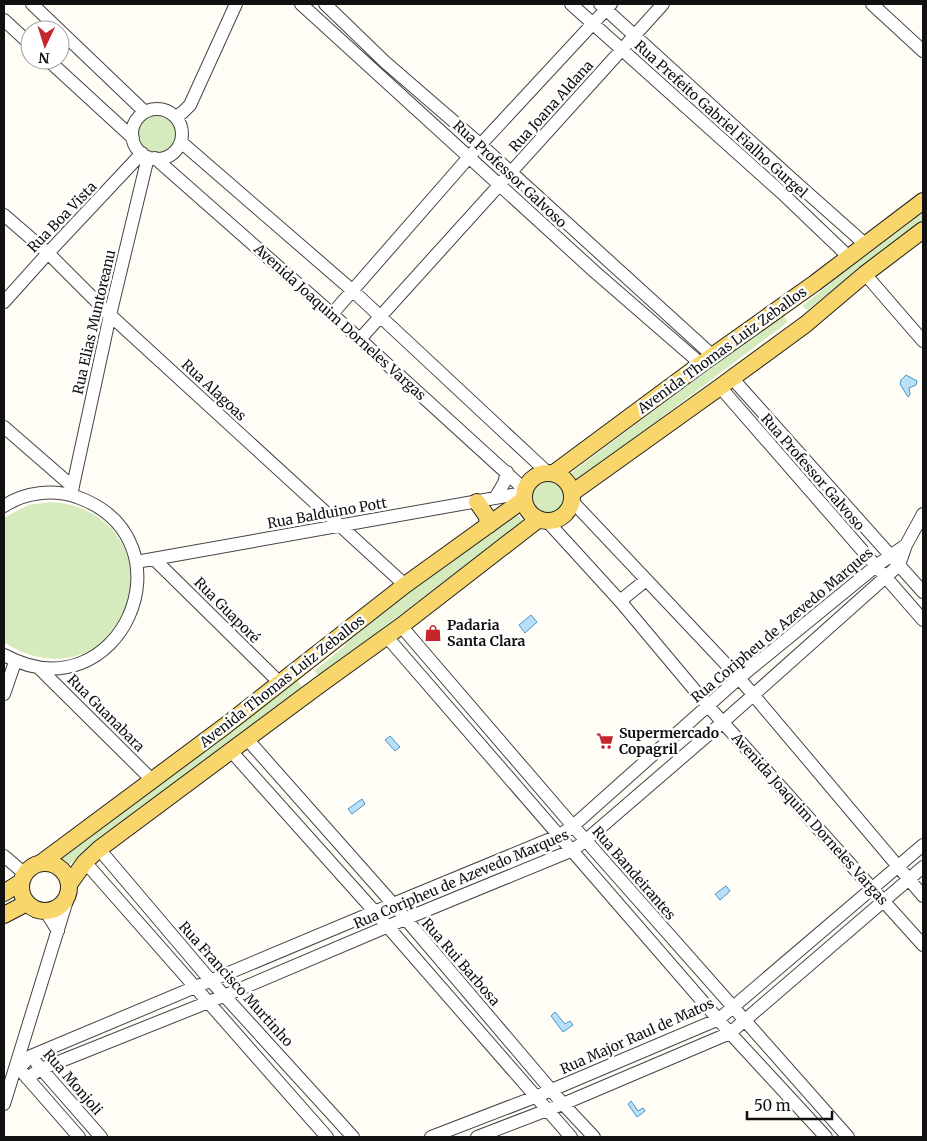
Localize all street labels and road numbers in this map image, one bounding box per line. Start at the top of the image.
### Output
street label: Rua Prefeito Gabriel Fialho Gurgel [631,36,812,202]
street label: Rua Joana Aldana [505,56,597,156]
street label: Rua Professor Galvoso [449,117,571,231]
street label: Rua Boa Vista [24,177,101,256]
street label: Avenida Joaquim Dorneles Vargas [249,239,430,404]
street label: Rua Elias Muntoreanu [69,248,119,396]
street label: Avenida Thomas Luiz Zeballos [633,282,810,418]
street label: Rua Alagoas [178,355,250,425]
street label: Rua Professor Galvoso [757,410,869,534]
street label: Rua Balduino Pott [266,494,389,532]
street label: Rua Coripheu de Azevedo Marques [687,543,877,706]
street label: Rua Guaporé [190,573,264,647]
street label: Avenida Thomas Luiz Zeballos [195,611,368,752]
street label: Rua Guanabara [64,671,149,756]
street label: Avenida Joaquim Dorneles Vargas [727,728,892,909]
street label: Rua Bandeirantes [588,822,680,924]
street label: Rua Coripheu de Azevedo Marques [351,825,571,933]
street label: Rua Rui Barbosa [418,915,504,1010]
street label: Rua Francisco Murtinho [175,918,297,1050]
street label: Rua Major Raul de Matos [557,994,717,1078]
street label: Rua Monjoli [40,1045,107,1119]

